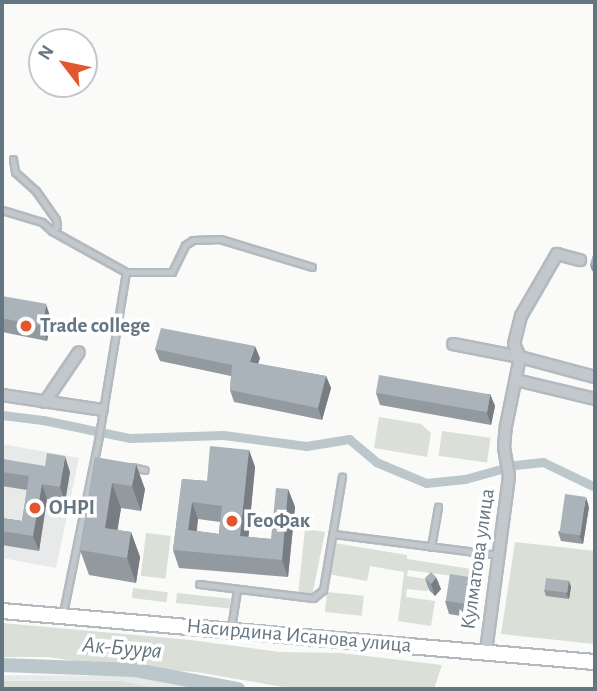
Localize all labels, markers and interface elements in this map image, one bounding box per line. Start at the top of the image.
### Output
north arrow [28,28,98,98]
text: N [35,42,58,63]
place label: Trade college [40,313,150,339]
marker: Trade college [18,318,34,334]
street label: Кулматова улица [456,487,500,631]
place label: OHPI [49,495,95,521]
marker: OHPI [27,500,43,516]
place label: ГеоФак [246,508,310,534]
marker: ГеоФак [224,513,240,529]
street label: Насирдина Исанова улица [185,614,413,658]
water label: Ак-Буура [81,632,163,666]

